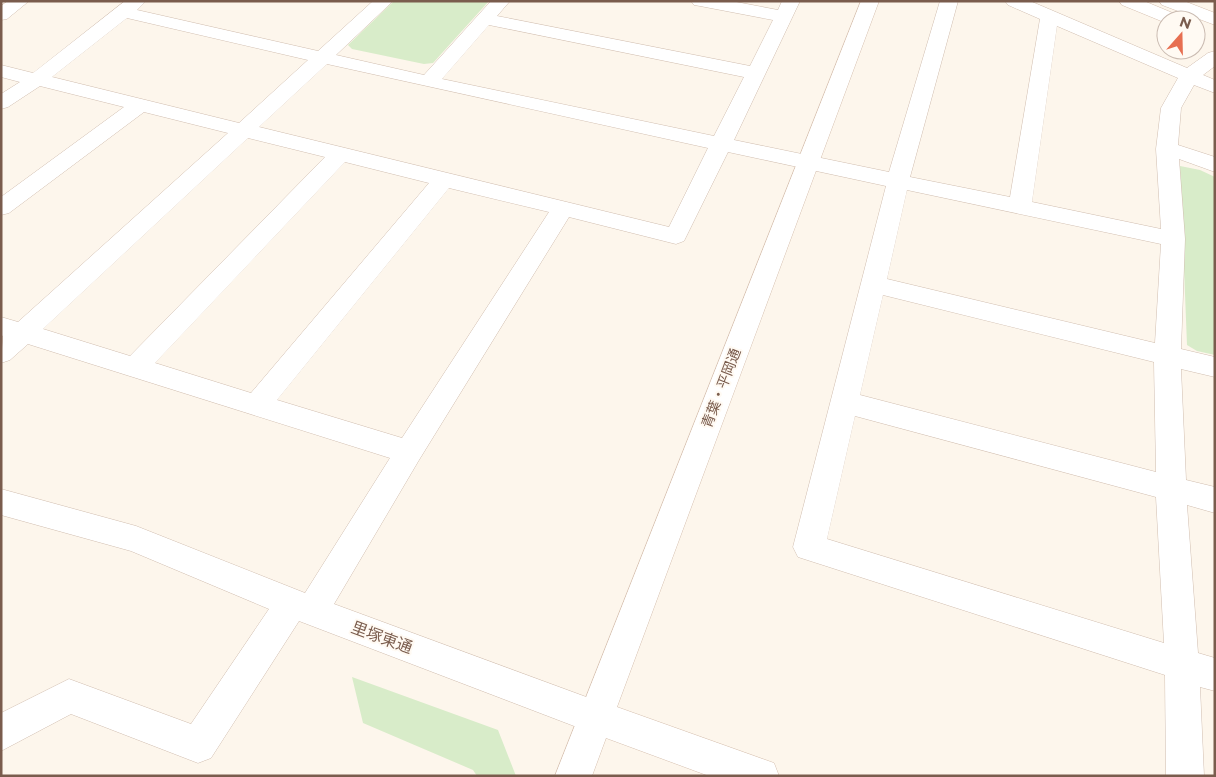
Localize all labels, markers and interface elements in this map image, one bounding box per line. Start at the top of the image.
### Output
north arrow [1156,10,1206,60]
text: N [1177,12,1194,33]
street label: 青葉・平岡通 [698,346,744,430]
street label: 里塚東通 [349,618,415,657]

